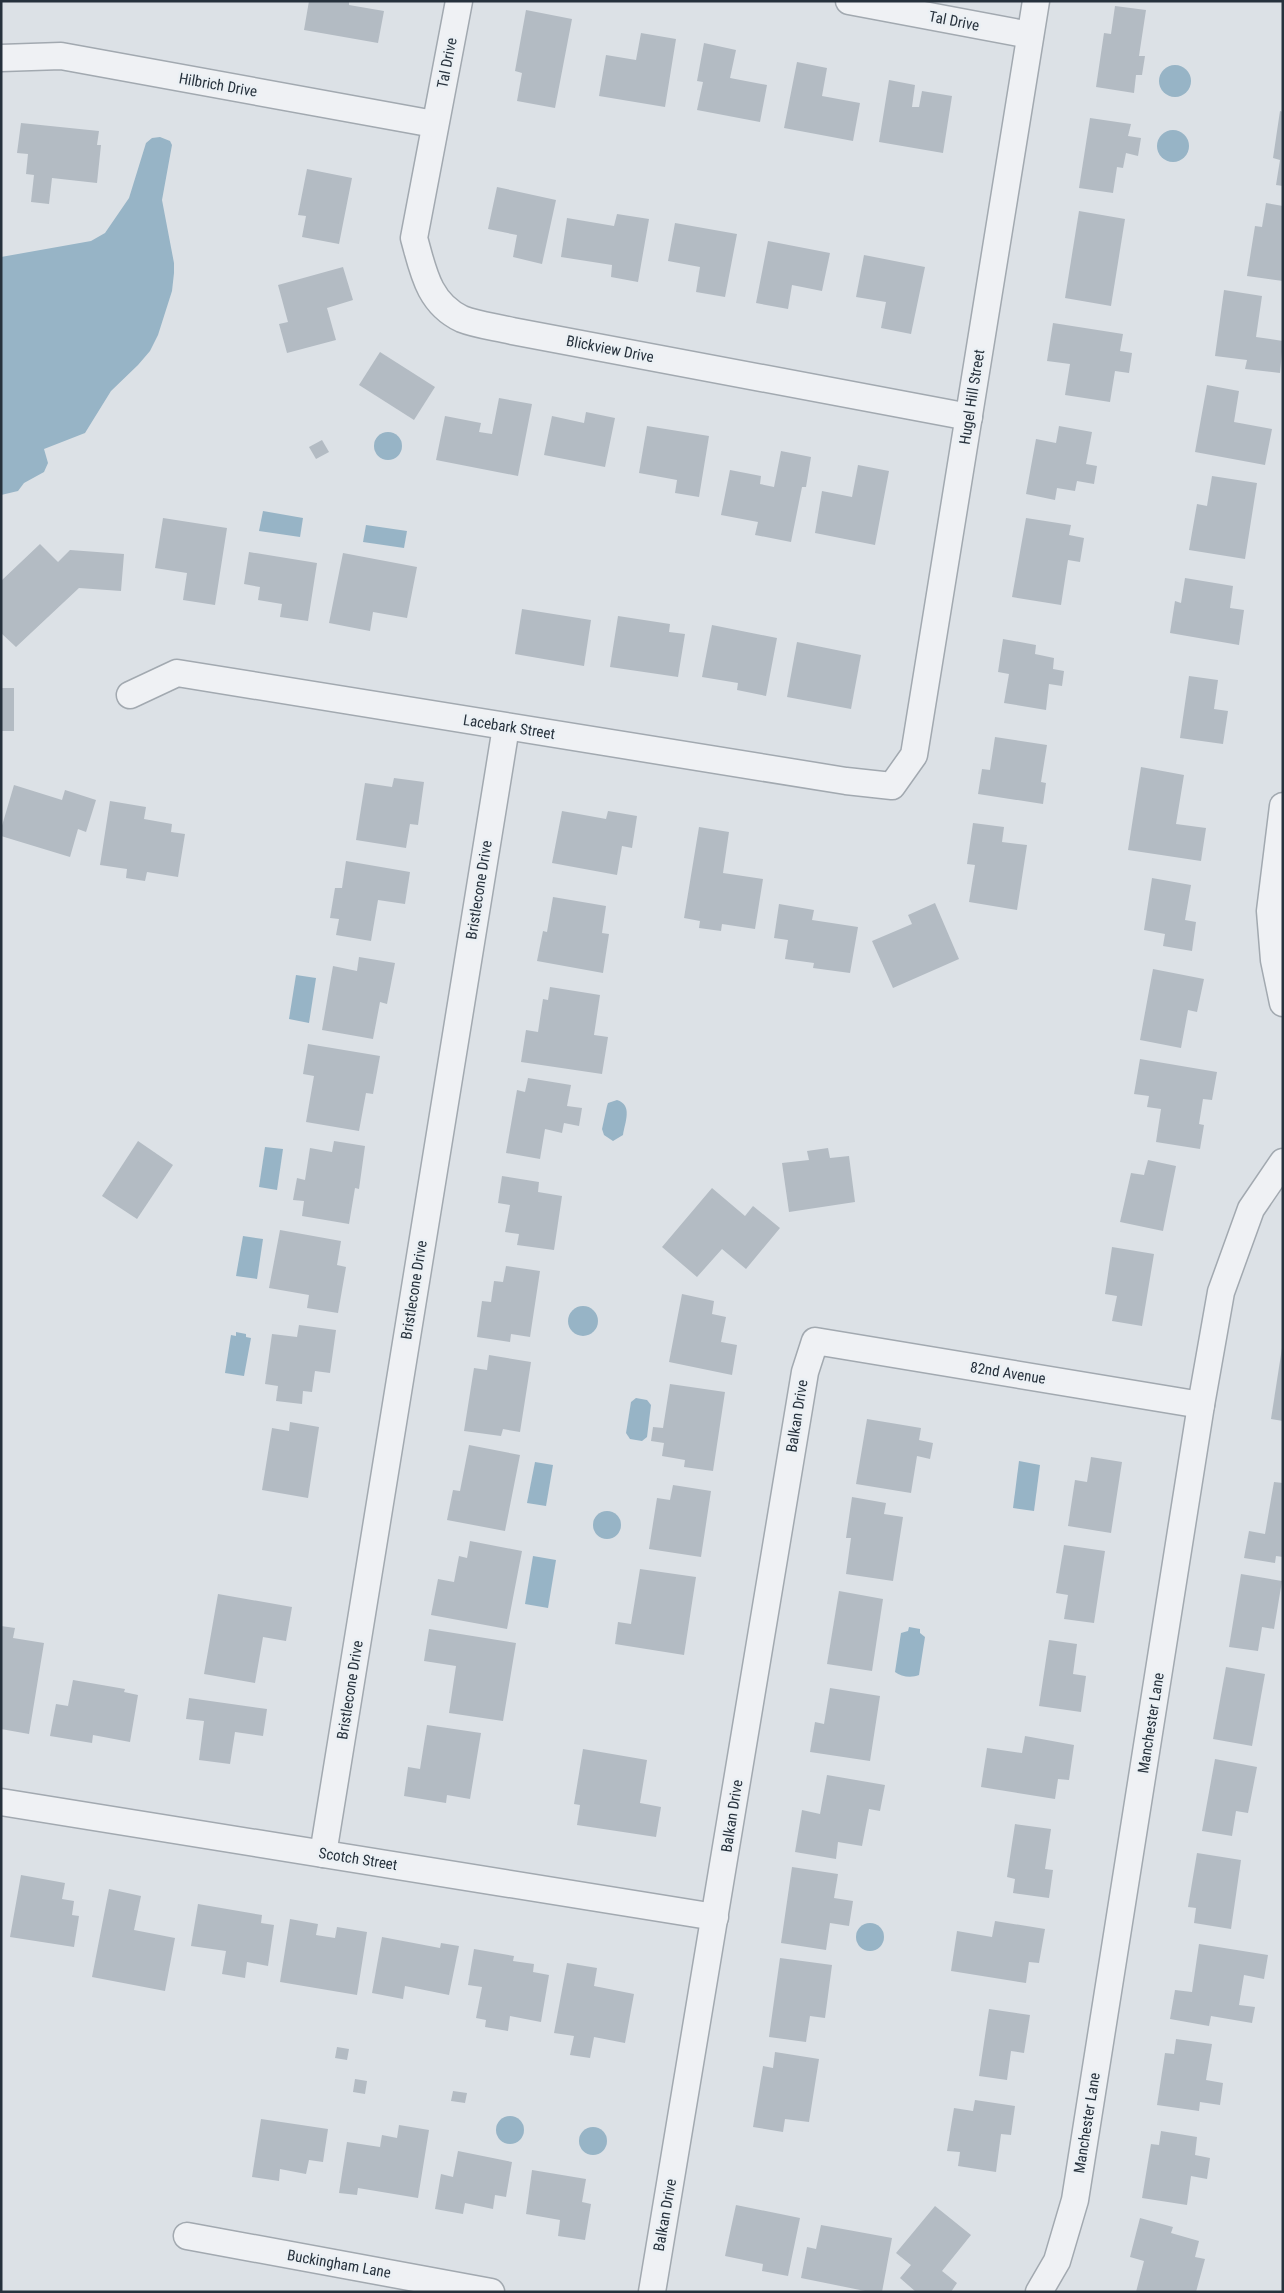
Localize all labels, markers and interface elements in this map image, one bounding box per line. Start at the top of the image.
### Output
street label: Tal Drive [927,7,981,35]
street label: Tal Drive [433,36,461,90]
street label: Hilbrich Drive [177,69,259,101]
street label: Blickview Drive [565,332,655,366]
street label: Hugel Hill Street [956,348,988,446]
street label: Lacebark Street [462,711,556,743]
street label: Bristlecone Drive [462,839,496,941]
street label: Bristlecone Drive [397,1239,431,1341]
street label: 82nd Avenue [969,1358,1047,1388]
street label: Balkan Drive [782,1378,812,1454]
street label: Bristlecone Drive [333,1639,367,1741]
street label: Manchester Lane [1134,1671,1168,1775]
street label: Balkan Drive [717,1778,747,1854]
street label: Scotch Street [317,1844,399,1874]
street label: Manchester Lane [1070,2071,1104,2175]
street label: Balkan Drive [650,2177,680,2253]
street label: Buckingham Lane [286,2246,392,2282]

